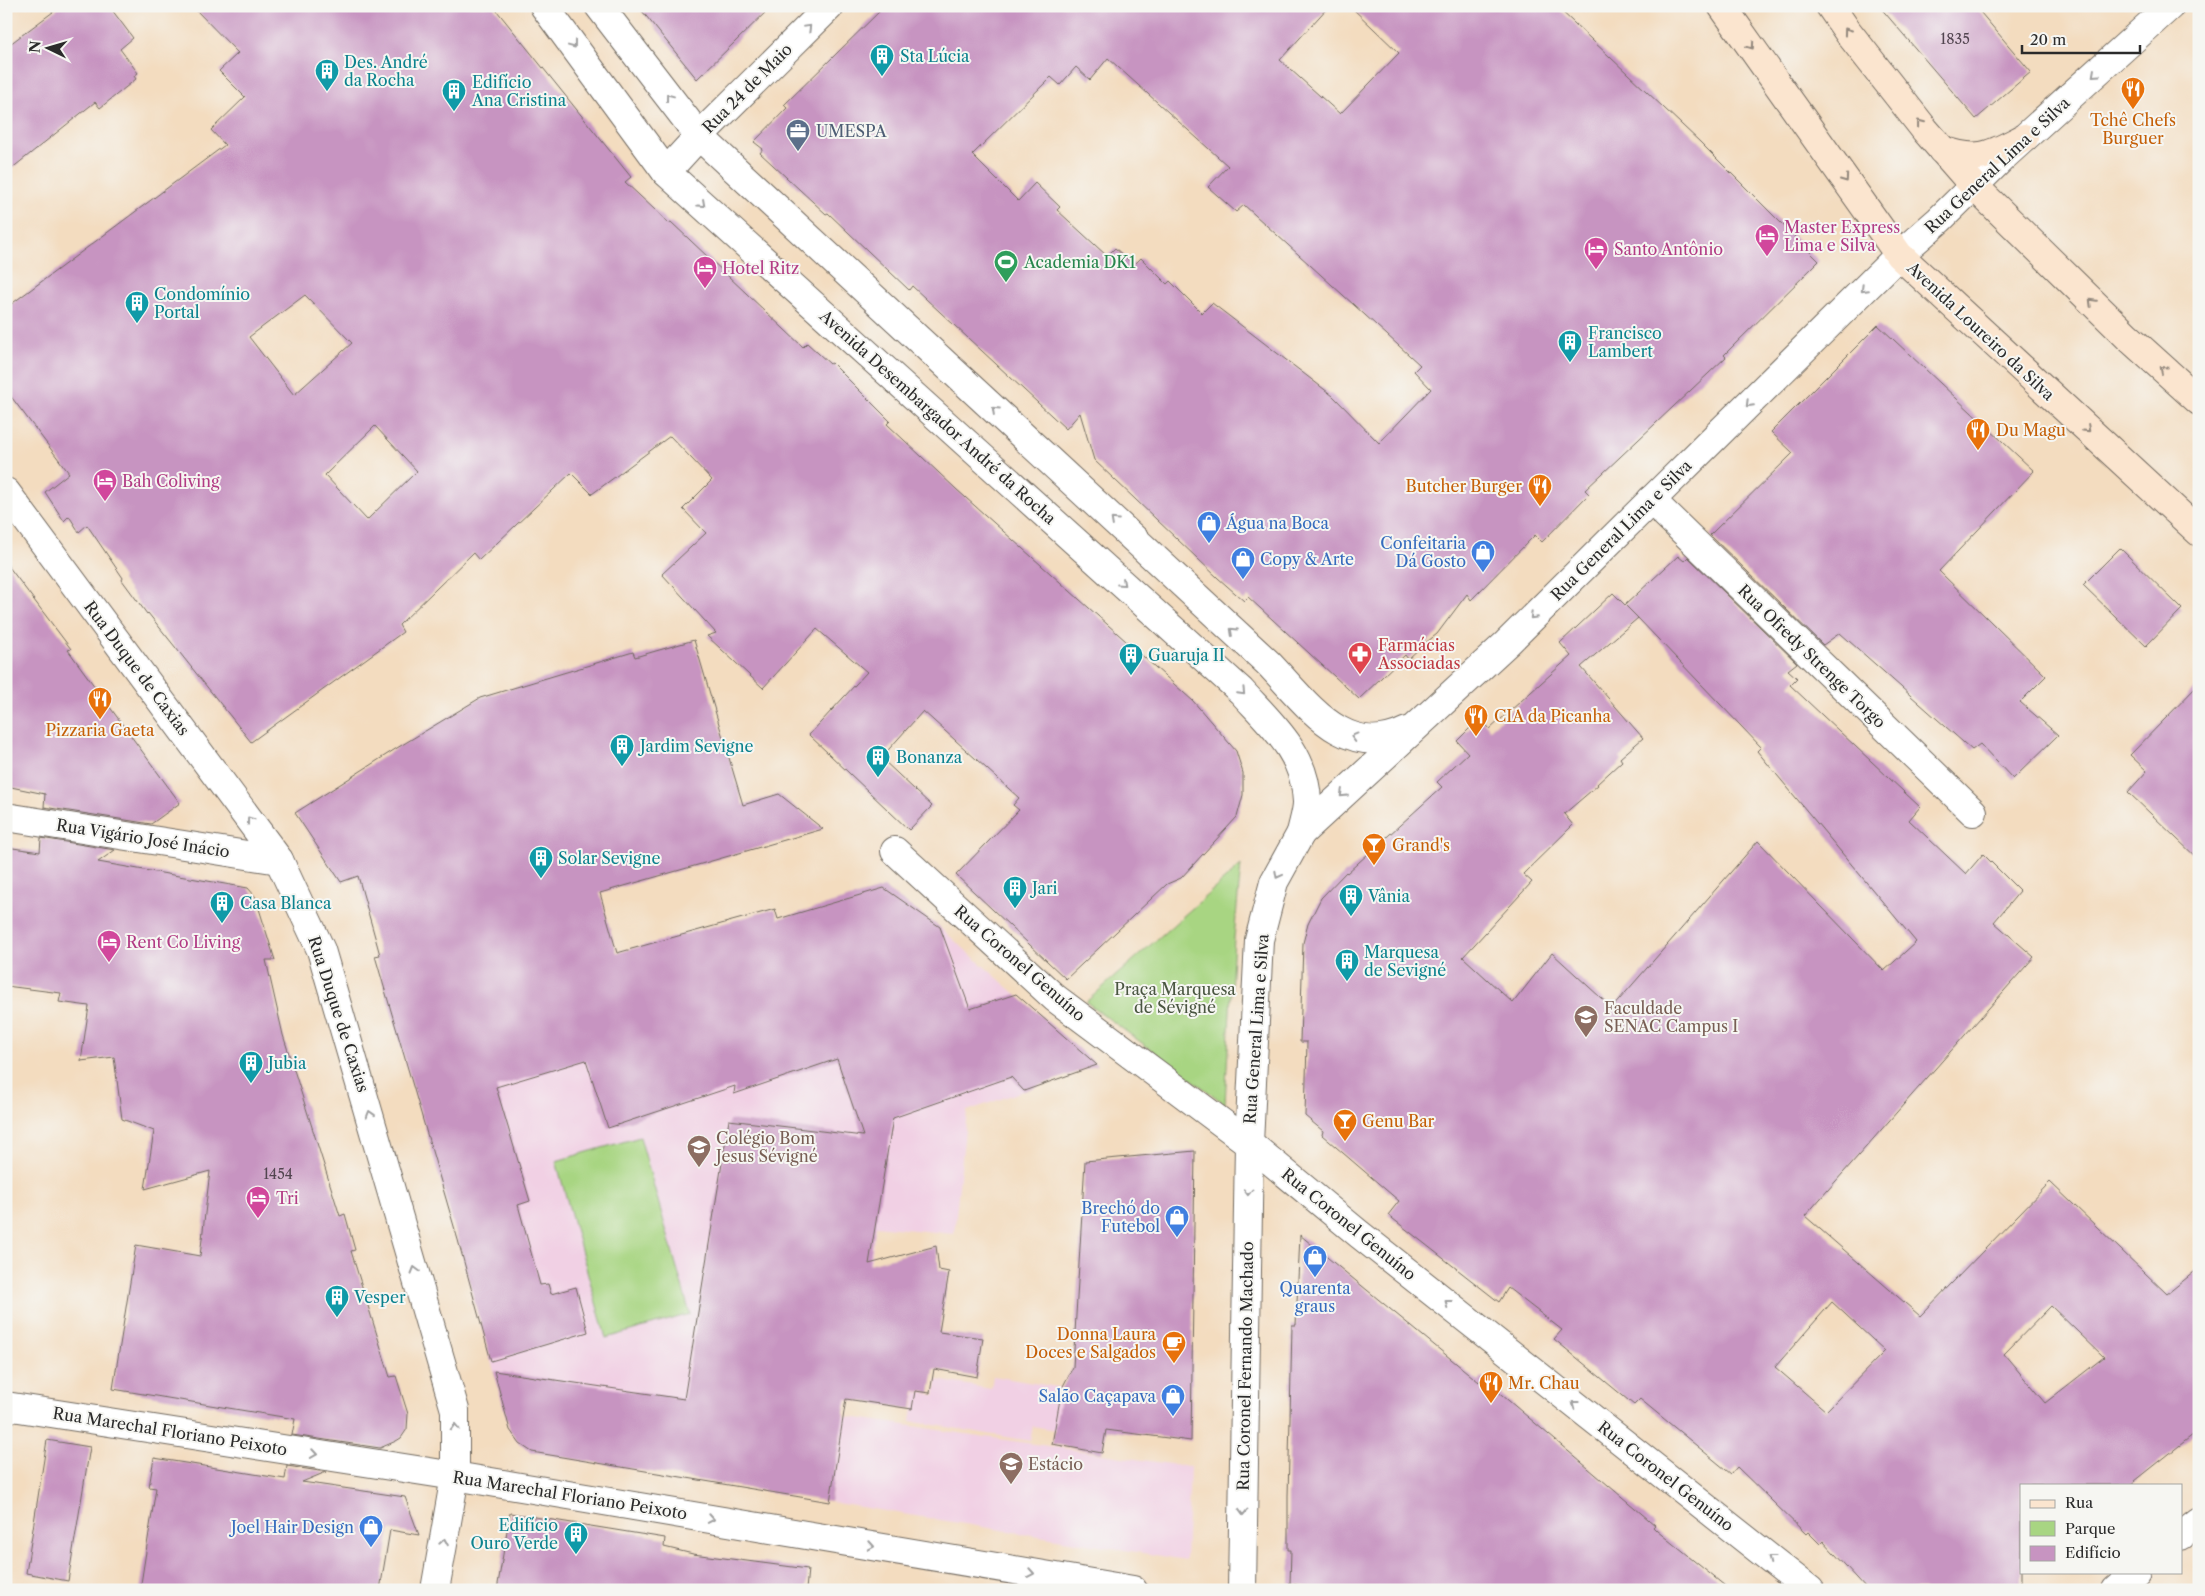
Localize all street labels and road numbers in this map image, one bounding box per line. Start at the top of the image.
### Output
street label: Rua 24 de Maio [698,39,796,137]
street label: Rua General Lima e Silva [1920,92,2074,237]
street label: Avenida Loureiro da Silva [1902,257,2059,405]
street label: Avenida Desembargador André da Rocha [815,305,1061,529]
street label: Rua General Lima e Silva [1547,455,1696,604]
street label: Rua Ofredy Strenge Torgo [1734,580,1890,732]
street label: Rua Duque de Caxias [80,597,194,739]
street label: Rua Vigário José Inácio [55,814,231,862]
street label: Rua Coronel Genuíno [950,901,1090,1025]
street label: Rua Duque de Caxias [304,933,374,1095]
street label: Rua General Lima e Silva [1239,933,1273,1125]
street label: Rua Coronel Genuíno [1278,1164,1420,1284]
street label: Rua Coronel Fernando Machado [1233,1241,1257,1491]
street label: Rua Marechal Floriano Peixoto [51,1403,289,1459]
street label: Rua Coronel Genuíno [1594,1417,1738,1535]
street label: Rua Marechal Floriano Peixoto [451,1467,689,1523]

